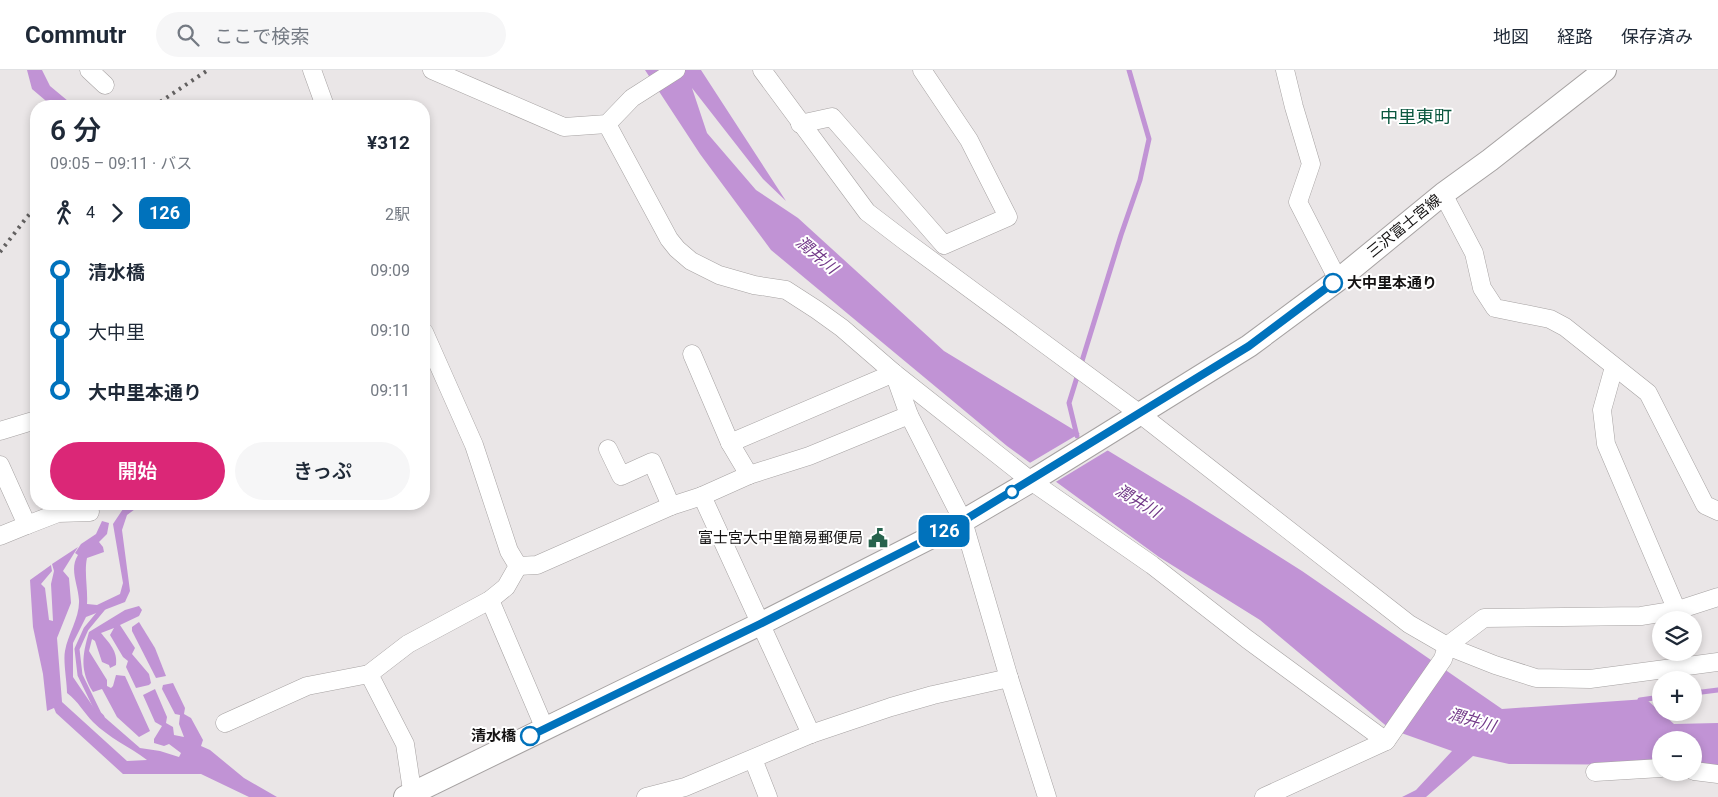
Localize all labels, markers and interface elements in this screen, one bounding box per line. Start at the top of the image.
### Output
search box [156,12,506,57]
text: Commutr [25,21,126,49]
icon: search [174,21,202,49]
text: ここで検索 [214,25,309,48]
text: 地図 [1493,26,1529,47]
text: 経路 [1557,26,1593,47]
text: 保存済み [1621,26,1693,47]
district label: 中里東町 [1380,106,1452,127]
text: 6 分 [50,114,101,147]
text: ¥312 [367,131,410,154]
text: 09:05 – 09:11 · バス [50,154,192,173]
street label: 三沢富士宮線 [1363,191,1445,261]
icon: walk [50,199,78,227]
icon: forward [103,199,131,227]
text: 126 [149,202,180,223]
text: 4 [86,203,95,222]
text: 2駅 [385,205,410,224]
water label: 潤井川 [793,232,843,279]
text: 清水橋 [88,261,145,284]
text: 09:09 [370,261,410,280]
marker: 大中里本通り [1323,273,1343,293]
place label: 大中里本通り [1347,274,1437,292]
text: 大中里 [88,321,145,344]
text: 09:10 [370,321,410,340]
text: 大中里本通り [88,381,202,404]
text: 09:11 [370,381,410,400]
button: 開始 [50,442,225,500]
button: きっぷ [235,442,410,500]
water label: 潤井川 [1113,480,1165,523]
unlabelled marker [1005,485,1019,499]
line badge: 126 [915,515,973,547]
text: 126 [929,520,959,541]
public building icon: 富士宮大中里簡易郵便局 [867,527,889,549]
place label: 富士宮大中里簡易郵便局 [698,529,863,547]
map controls [1652,611,1702,781]
button: layers [1652,611,1702,661]
button: + [1652,671,1702,721]
water label: 潤井川 [1446,704,1500,736]
marker: 清水橋 [520,726,540,746]
place label: 清水橋 [471,727,517,745]
button: − [1652,731,1702,781]

